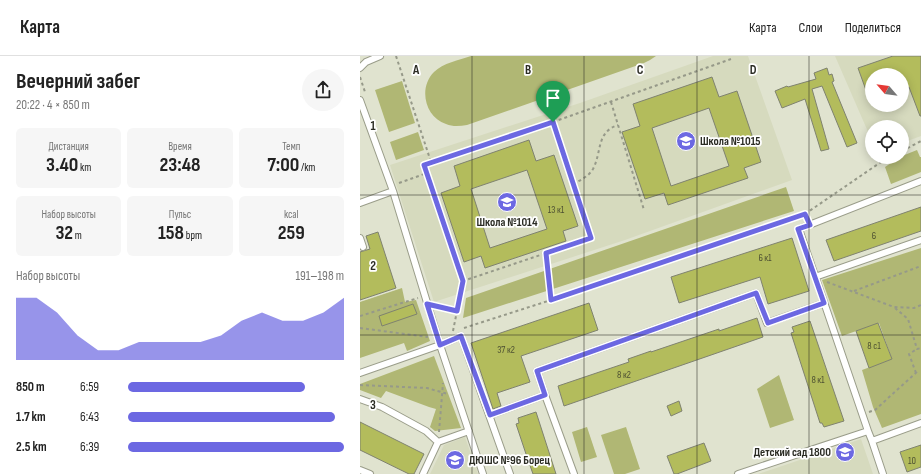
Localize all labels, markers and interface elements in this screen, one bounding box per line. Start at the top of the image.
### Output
text: Карта [20,16,60,39]
text: Карта [749,19,777,36]
text: Слои [799,19,823,36]
text: Поделиться [845,19,901,36]
text: A [412,62,420,78]
text: B [525,62,531,78]
text: C [637,62,644,78]
text: D [750,62,757,78]
text: Вечерний забег [16,68,140,95]
north arrow [865,68,909,112]
map controls [865,68,909,164]
button: share [302,69,344,111]
pin [536,81,570,122]
icon: arrive [542,87,564,109]
text: 20:22 · 4 × 850 m [16,97,90,113]
text: 1 [370,118,376,134]
button: locate [865,120,909,164]
school or university icon: Школа №1015 [675,130,697,152]
place label: Школа №1015 [700,134,761,149]
text: Дистанция [48,140,89,153]
text: Время [168,140,192,153]
text: Темп [282,140,300,153]
text: 3.40 [46,153,78,177]
text: 23:48 [160,153,200,177]
text: 7:00 [267,153,299,177]
text: km [78,161,91,174]
text: /km [299,161,315,174]
school or university icon: Школа №1014 [496,191,518,213]
house number: 13 к1 [548,204,565,216]
text: Набор высоты [42,208,96,221]
text: Пульс [169,208,191,221]
text: kcal [284,208,299,221]
place label: Школа №1014 [476,215,538,230]
text: 32 [55,221,73,245]
text: 158 [158,221,184,245]
text: 259 [278,221,305,245]
text: m [73,229,82,242]
text: bpm [184,229,202,242]
house number: 6 [872,230,876,242]
house number: 6 к1 [758,252,772,264]
text: 2 [370,258,376,274]
text: Набор высоты [16,268,80,284]
text: 191–198 m [295,268,344,284]
house number: 8 с1 [867,340,881,352]
house number: 37 к2 [497,344,515,356]
house number: 8 к2 [617,369,631,381]
house number: 8 к1 [811,374,825,386]
text: 850 m [16,379,45,395]
text: 6:59 [80,379,99,395]
text: 3 [370,397,376,413]
text: 1.7 km [16,409,46,425]
text: 6:43 [80,409,99,425]
text: 2.5 km [16,439,47,455]
text: 6:39 [80,439,99,455]
school or university icon: Детский сад 1800 [834,441,856,463]
place label: Детский сад 1800 [754,445,831,460]
school or university icon: ДЮШС №96 Борец [444,449,466,471]
place label: ДЮШС №96 Борец [469,453,550,468]
house number: 10 [908,455,916,467]

